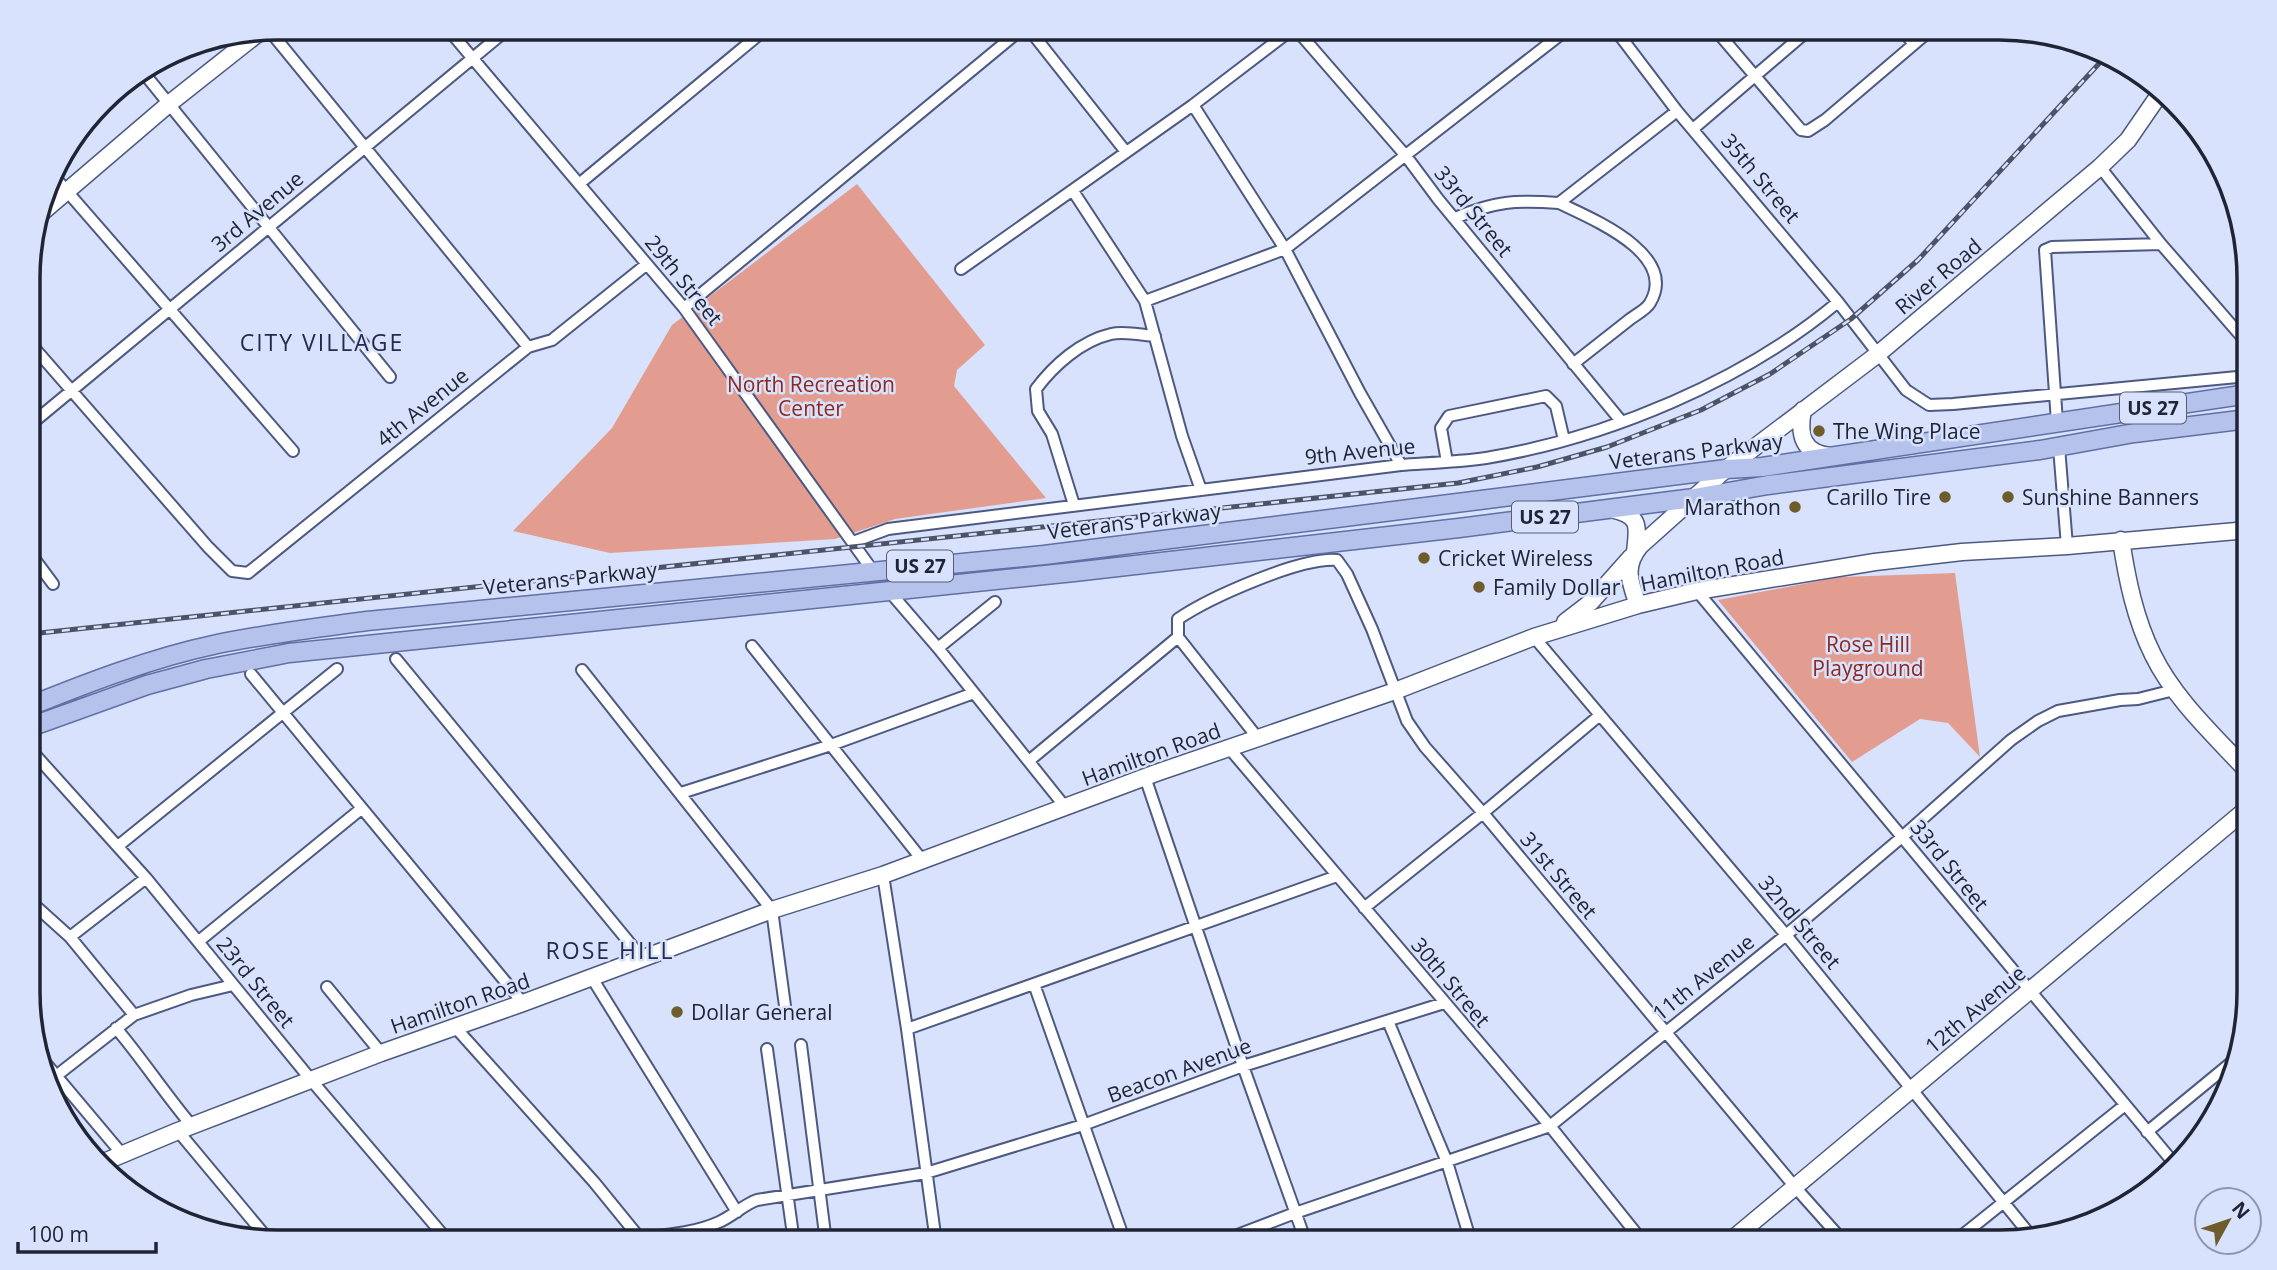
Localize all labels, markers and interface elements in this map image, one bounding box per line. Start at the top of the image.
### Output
street label: 35th Street [1715,127,1807,229]
street label: 33rd Street [1429,160,1519,262]
street label: 3rd Avenue [205,164,309,258]
street label: 29th Street [639,229,729,331]
street label: River Road [1889,232,1987,320]
district label: CITY VILLAGE [240,326,404,358]
street label: 4th Avenue [370,361,474,453]
park label: North Recreation Center [727,370,895,422]
road number: US 27 [2120,392,2186,424]
place label: The Wing Place [1833,417,1981,445]
marker: The Wing Place [1811,423,1827,439]
street label: Veterans Parkway [1608,426,1785,476]
street label: 9th Avenue [1303,431,1417,471]
place label: Carillo Tire [1826,483,1931,511]
place label: Sunshine Banners [2022,483,2199,511]
marker: Carillo Tire [1937,489,1953,505]
marker: Sunshine Banners [2000,489,2016,505]
place label: Marathon [1684,493,1781,521]
street label: Veterans Parkway [1046,496,1223,546]
marker: Marathon [1787,499,1803,515]
road number: US 27 [1512,502,1578,532]
street label: Hamilton Road [1638,542,1786,598]
place label: Cricket Wireless [1438,544,1593,572]
marker: Cricket Wireless [1416,550,1432,566]
road number: US 27 [887,551,953,582]
street label: Veterans Parkway [482,555,659,601]
place label: Family Dollar [1493,573,1621,601]
marker: Family Dollar [1471,579,1487,595]
park label: Rose Hill Playground [1812,630,1924,682]
street label: Hamilton Road [1078,716,1224,792]
street label: 33rd Street [1905,814,1995,916]
street label: 31st Street [1514,826,1604,924]
street label: 32nd Street [1753,869,1847,975]
street label: 11th Avenue [1646,927,1760,1027]
street label: 23rd Street [211,931,301,1033]
street label: 30th Street [1405,931,1497,1033]
district label: ROSE HILL [546,934,674,966]
street label: 12th Avenue [1919,959,2031,1059]
street label: Hamilton Road [387,966,533,1040]
place label: Dollar General [691,998,832,1026]
marker: Dollar General [669,1004,685,1020]
street label: Beacon Avenue [1103,1031,1255,1109]
north arrow [2193,1186,2263,1256]
text: N [2226,1196,2256,1224]
scale bar [18,1210,156,1254]
text: 100 m [28,1220,89,1248]

